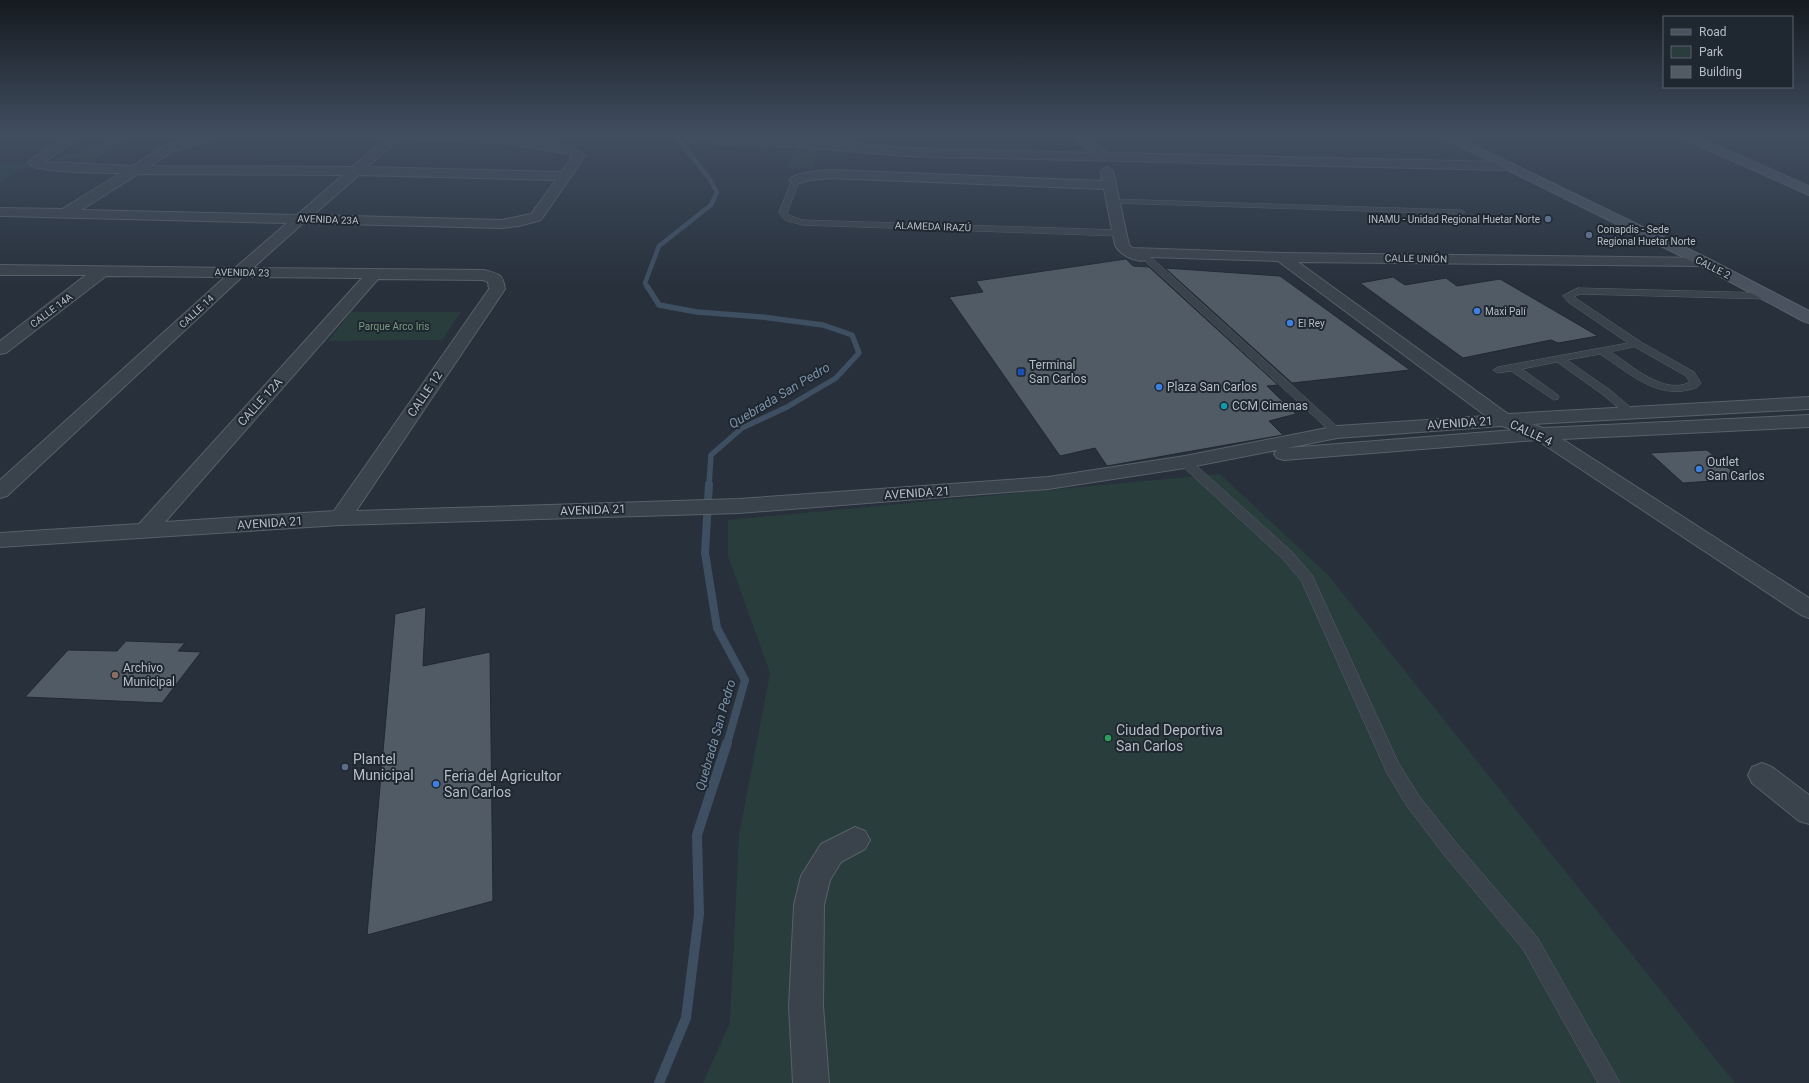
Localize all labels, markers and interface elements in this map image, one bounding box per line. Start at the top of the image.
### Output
legend [1663,16,1793,88]
text: Road [1699,25,1727,39]
text: Park [1699,45,1724,59]
text: Building [1699,65,1742,79]
street label: AVENIDA 23A [297,213,359,226]
place label: INAMU - Unidad Regional Huetar Norte [1368,214,1540,225]
marker: INAMU - Unidad Regional Huetar Norte [1543,214,1553,224]
street label: ALAMEDA IRAZÚ [895,219,971,233]
place label: Conapdis - Sede Regional Huetar Norte [1597,224,1696,247]
marker: Conapdis - Sede Regional Huetar Norte [1584,230,1594,240]
street label: CALLE UNIÓN [1385,251,1447,265]
street label: CALLE 2 [1694,254,1732,281]
street label: AVENIDA 23 [215,267,269,278]
street label: CALLE 14A [28,291,75,330]
street label: CALLE 14 [177,292,216,330]
marker: Maxi Palí [1472,306,1482,316]
place label: Maxi Palí [1485,306,1526,317]
marker: El Rey [1285,318,1295,328]
place label: El Rey [1298,318,1325,329]
park label: Parque Arco Iris [359,321,429,332]
place label: Terminal San Carlos [1029,358,1087,386]
water label: Quebrada San Pedro [726,359,832,431]
marker: Terminal San Carlos [1016,367,1026,377]
street label: CALLE 12 [405,368,445,419]
street label: CALLE 12A [235,375,285,429]
place label: Plaza San Carlos [1167,380,1257,394]
marker: Plaza San Carlos [1154,382,1164,392]
place label: CCM Cimenas [1232,399,1308,413]
marker: CCM Cimenas [1219,401,1229,411]
street label: AVENIDA 21 [1427,414,1493,432]
street label: CALLE 4 [1508,417,1555,449]
place label: Outlet San Carlos [1707,455,1765,483]
marker: Outlet San Carlos [1694,464,1704,474]
street label: AVENIDA 21 [884,484,950,502]
street label: AVENIDA 21 [560,502,626,518]
street label: AVENIDA 21 [237,514,303,532]
place label: Archivo Municipal [123,661,175,689]
marker: Archivo Municipal [110,670,120,680]
water label: Quebrada San Pedro [692,678,739,792]
place label: Ciudad Deportiva San Carlos [1116,722,1223,754]
marker: Ciudad Deportiva San Carlos [1103,733,1113,743]
place label: Plantel Municipal [353,751,414,783]
marker: Plantel Municipal [340,762,350,772]
place label: Feria del Agricultor San Carlos [444,768,561,800]
marker: Feria del Agricultor San Carlos [431,779,441,789]

